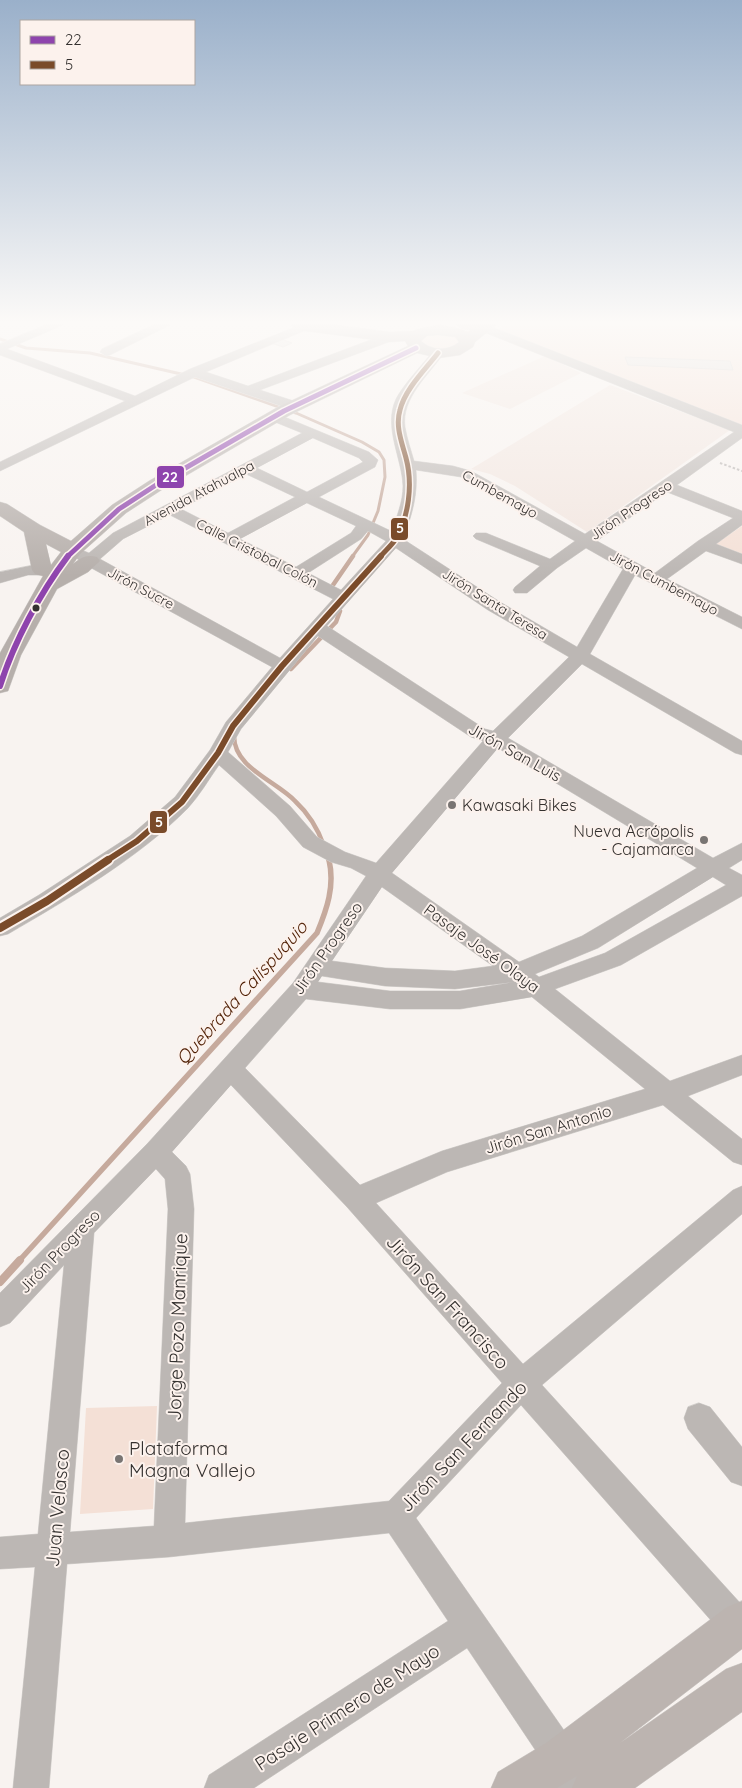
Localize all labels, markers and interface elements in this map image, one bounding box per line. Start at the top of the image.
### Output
legend [20,20,195,85]
text: 22 [65,30,82,49]
text: 5 [65,55,73,74]
street label: Avenida Atahualpa [141,456,257,530]
line badge: 22 [156,465,185,489]
street label: Cumbemayo [459,466,541,522]
text: 22 [162,468,178,486]
street label: Jirón Progreso [586,476,676,544]
street label: Calle Cristobal Colón [193,515,321,591]
line badge: 5 [390,517,409,541]
text: 5 [396,519,404,537]
street label: Jirón Cumbemayo [607,547,721,619]
street label: Jirón Sucre [105,563,177,613]
street label: Jirón Santa Teresa [439,564,551,644]
unlabelled marker [31,603,41,613]
street label: Jirón San Luis [465,718,565,786]
place label: Kawasaki Bikes [462,795,576,815]
marker: Kawasaki Bikes [446,799,458,811]
line badge: 5 [149,810,168,834]
text: 5 [155,813,163,831]
place label: Nueva Acrópolis - Cajamarca [573,821,694,859]
marker: Nueva Acrópolis - Cajamarca [698,834,710,846]
street label: Jirón Progreso [288,898,366,998]
street label: Pasaje José Olaya [420,899,544,997]
water label: Quebrada Calispuquio [171,915,313,1069]
street label: Jirón San Antonio [482,1100,614,1158]
street label: Jirón Progreso [14,1205,104,1297]
street label: Jirón San Francisco [381,1230,515,1374]
street label: Jorge Pozo Manrique [162,1233,192,1421]
street label: Jirón San Fernando [394,1375,532,1517]
place label: Plataforma Magna Vallejo [129,1436,256,1482]
street label: Juan Velasco [40,1448,74,1568]
marker: Plataforma Magna Vallejo [113,1453,125,1465]
street label: Pasaje Primero de Mayo [250,1638,444,1776]

